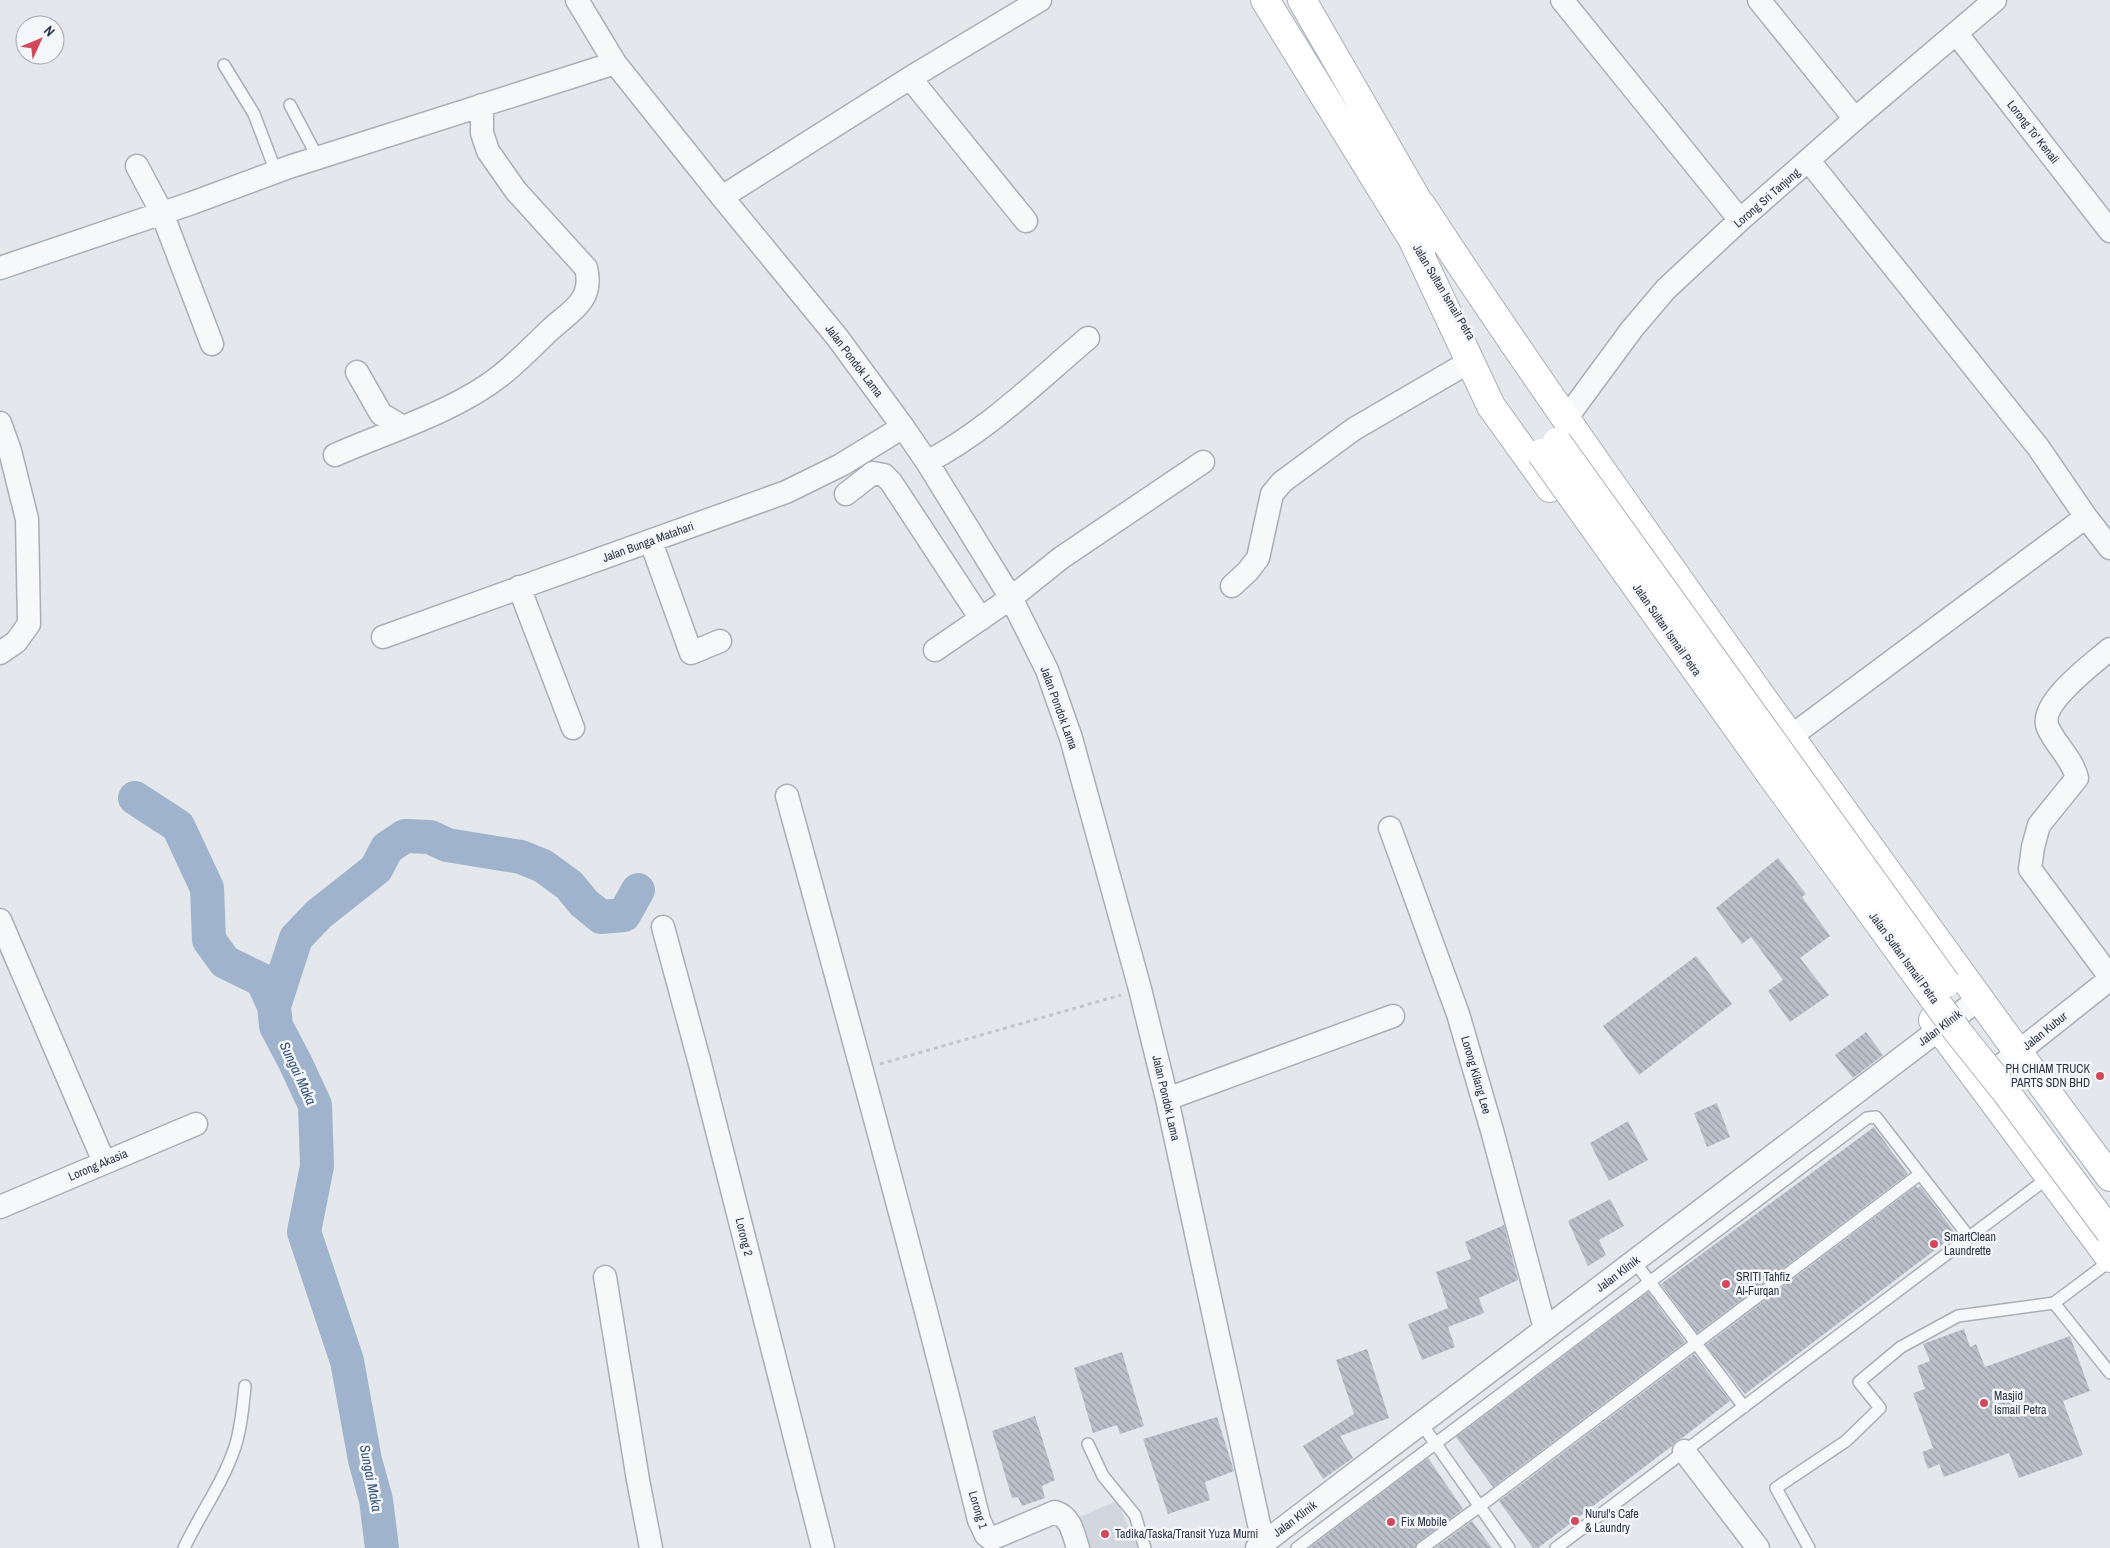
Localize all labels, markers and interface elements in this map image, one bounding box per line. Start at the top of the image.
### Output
north arrow [15,15,65,65]
text: N [40,22,59,40]
street label: Lorong To' Kenali [2003,97,2063,167]
street label: Lorong Sri Tanjung [1730,164,1804,231]
street label: Jalan Sultan Ismail Petra [1409,241,1479,343]
street label: Jalan Pondok Lama [821,321,887,401]
street label: Jalan Bunga Matahari [600,518,696,566]
street label: Jalan Sultan Ismail Petra [1629,581,1705,680]
street label: Jalan Pondok Lama [1037,664,1082,752]
street label: Jalan Sultan Ismail Petra [1865,909,1943,1007]
street label: Jalan Klinik [1915,1006,1965,1050]
street label: Jalan Kubur [2020,1008,2071,1054]
street label: Lorong Kilang Lee [1457,1034,1495,1116]
water label: Sungai Maka [276,1039,320,1107]
street label: Jalan Pondok Lama [1148,1054,1184,1143]
place label: PH CHIAM TRUCK PARTS SDN BHD [2005,1061,2090,1091]
marker: PH CHIAM TRUCK PARTS SDN BHD [2094,1070,2106,1082]
street label: Lorong Akasia [66,1145,131,1185]
street label: Lorong 2 [732,1216,756,1258]
place label: SmartClean Laundrette [1944,1229,1996,1259]
marker: SmartClean Laundrette [1928,1238,1940,1250]
street label: Jalan Klinik [1593,1252,1643,1296]
place label: SRITI Tahfiz Al-Furqan [1735,1269,1790,1299]
marker: SRITI Tahfiz Al-Furqan [1720,1278,1732,1290]
place label: Masjid Ismail Petra [1994,1388,2047,1418]
marker: Masjid Ismail Petra [1978,1397,1990,1409]
water label: Sungai Maka [356,1443,386,1513]
street label: Lorong 1 [965,1489,991,1531]
street label: Jalan Klinik [1270,1497,1320,1541]
place label: Nurul's Cafe & Laundry [1585,1506,1639,1536]
place label: Fix Mobile [1401,1514,1447,1530]
marker: Nurul's Cafe & Laundry [1569,1515,1581,1527]
marker: Fix Mobile [1385,1516,1397,1528]
place label: Tadika/Taska/Transit Yuza Murni [1115,1526,1258,1542]
marker: Tadika/Taska/Transit Yuza Murni [1099,1528,1111,1540]

